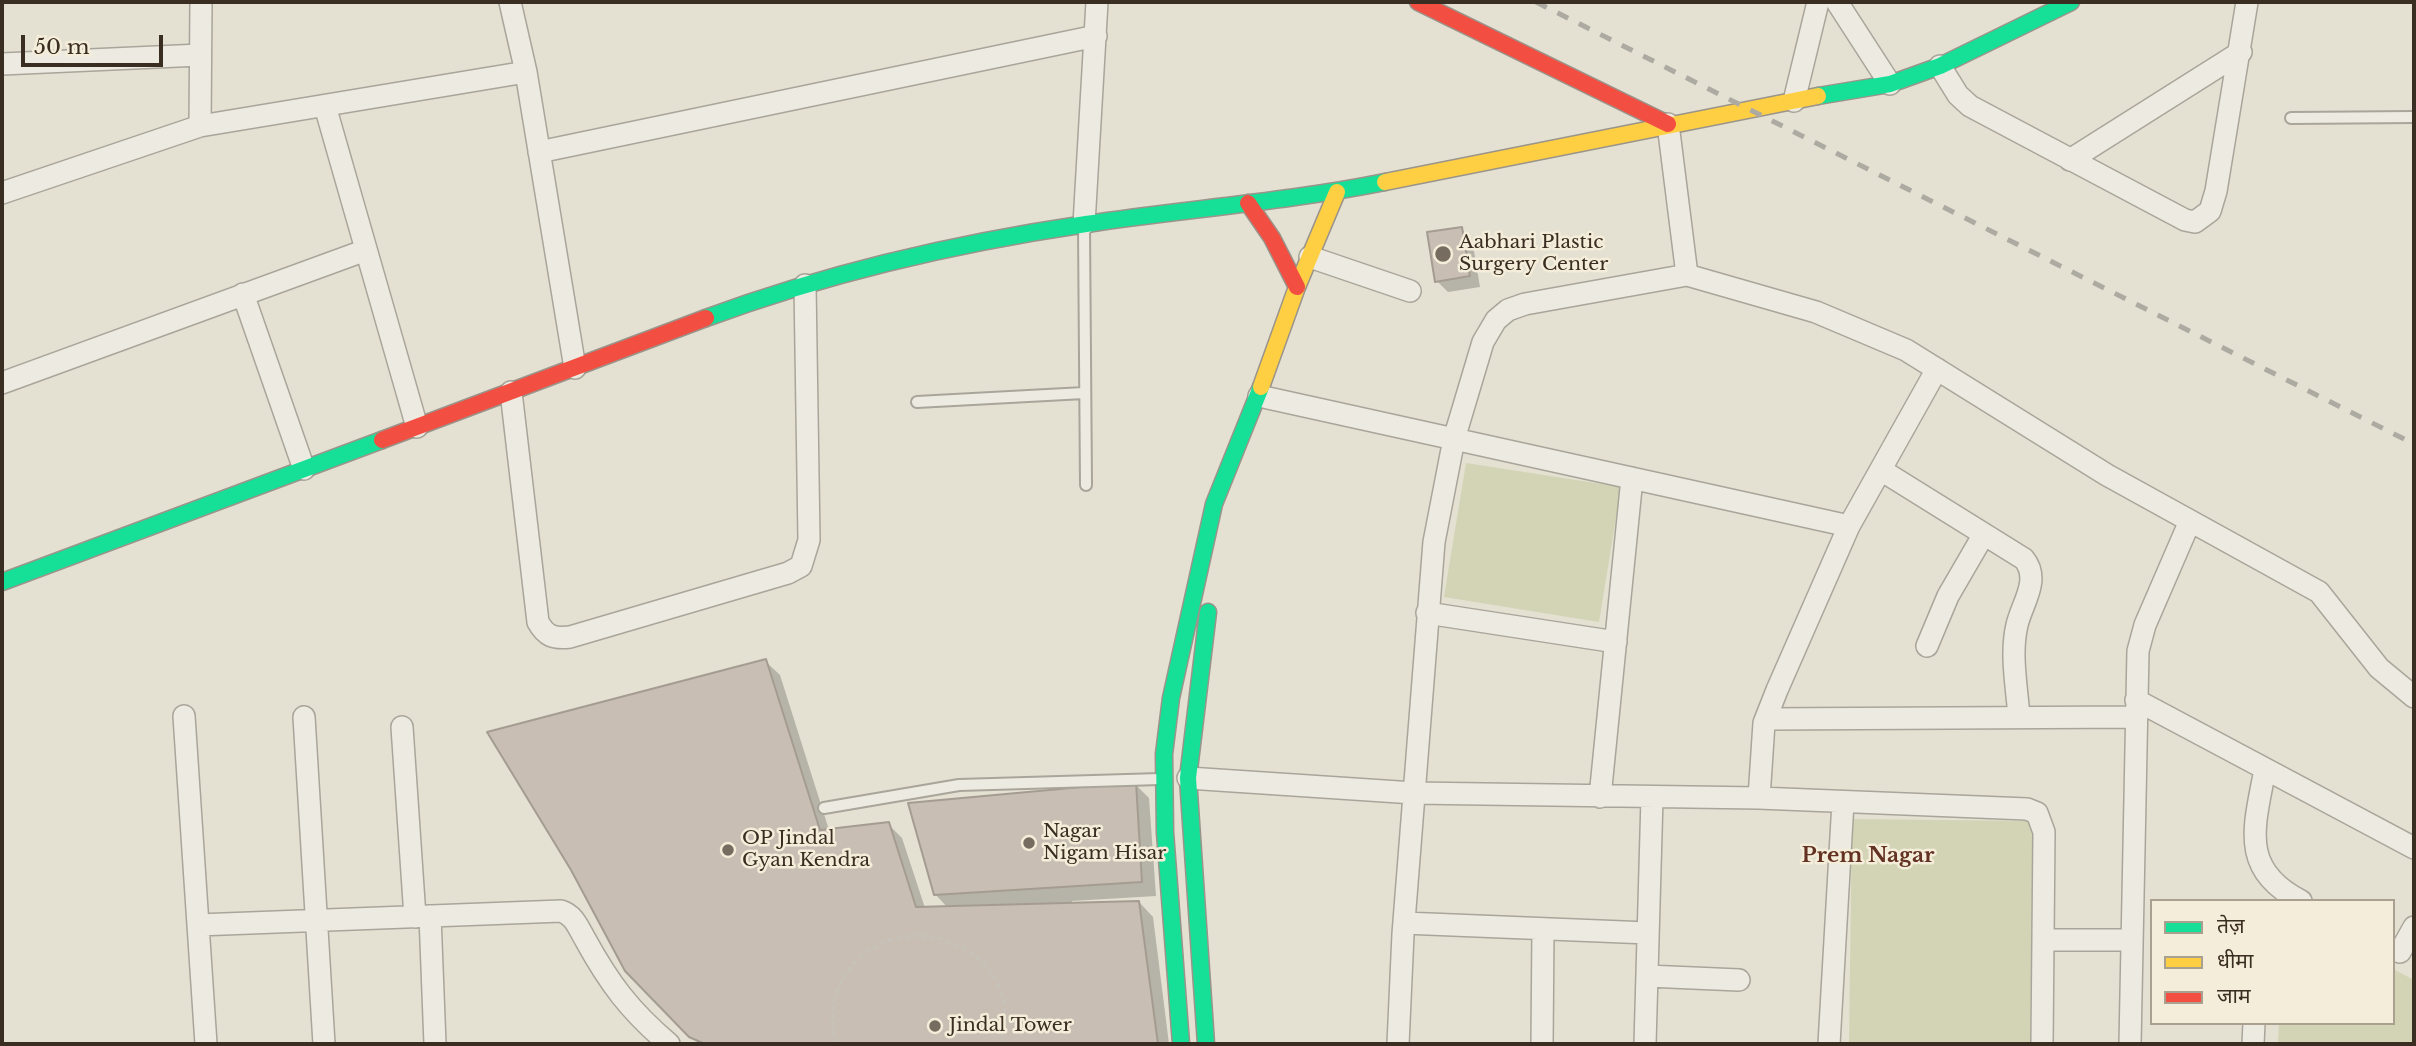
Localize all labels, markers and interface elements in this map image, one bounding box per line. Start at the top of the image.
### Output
scale bar [24,21,166,65]
text: 50 m [34,34,89,60]
place label: Aabhari Plastic Surgery Center [1459,232,1608,276]
marker: Aabhari Plastic Surgery Center [1433,244,1453,264]
place label: Nagar Nigam Hisar [1043,821,1166,865]
place label: OP Jindal Gyan Kendra [742,828,870,872]
marker: Nagar Nigam Hisar [1021,835,1037,851]
marker: OP Jindal Gyan Kendra [720,842,736,858]
district label: Prem Nagar [1802,843,1934,869]
legend [2150,899,2395,1025]
text: तेज़ [2217,913,2245,939]
text: धीमा [2217,948,2253,974]
text: जाम [2217,983,2251,1009]
place label: Jindal Tower [949,1015,1072,1037]
marker: Jindal Tower [927,1018,943,1034]

